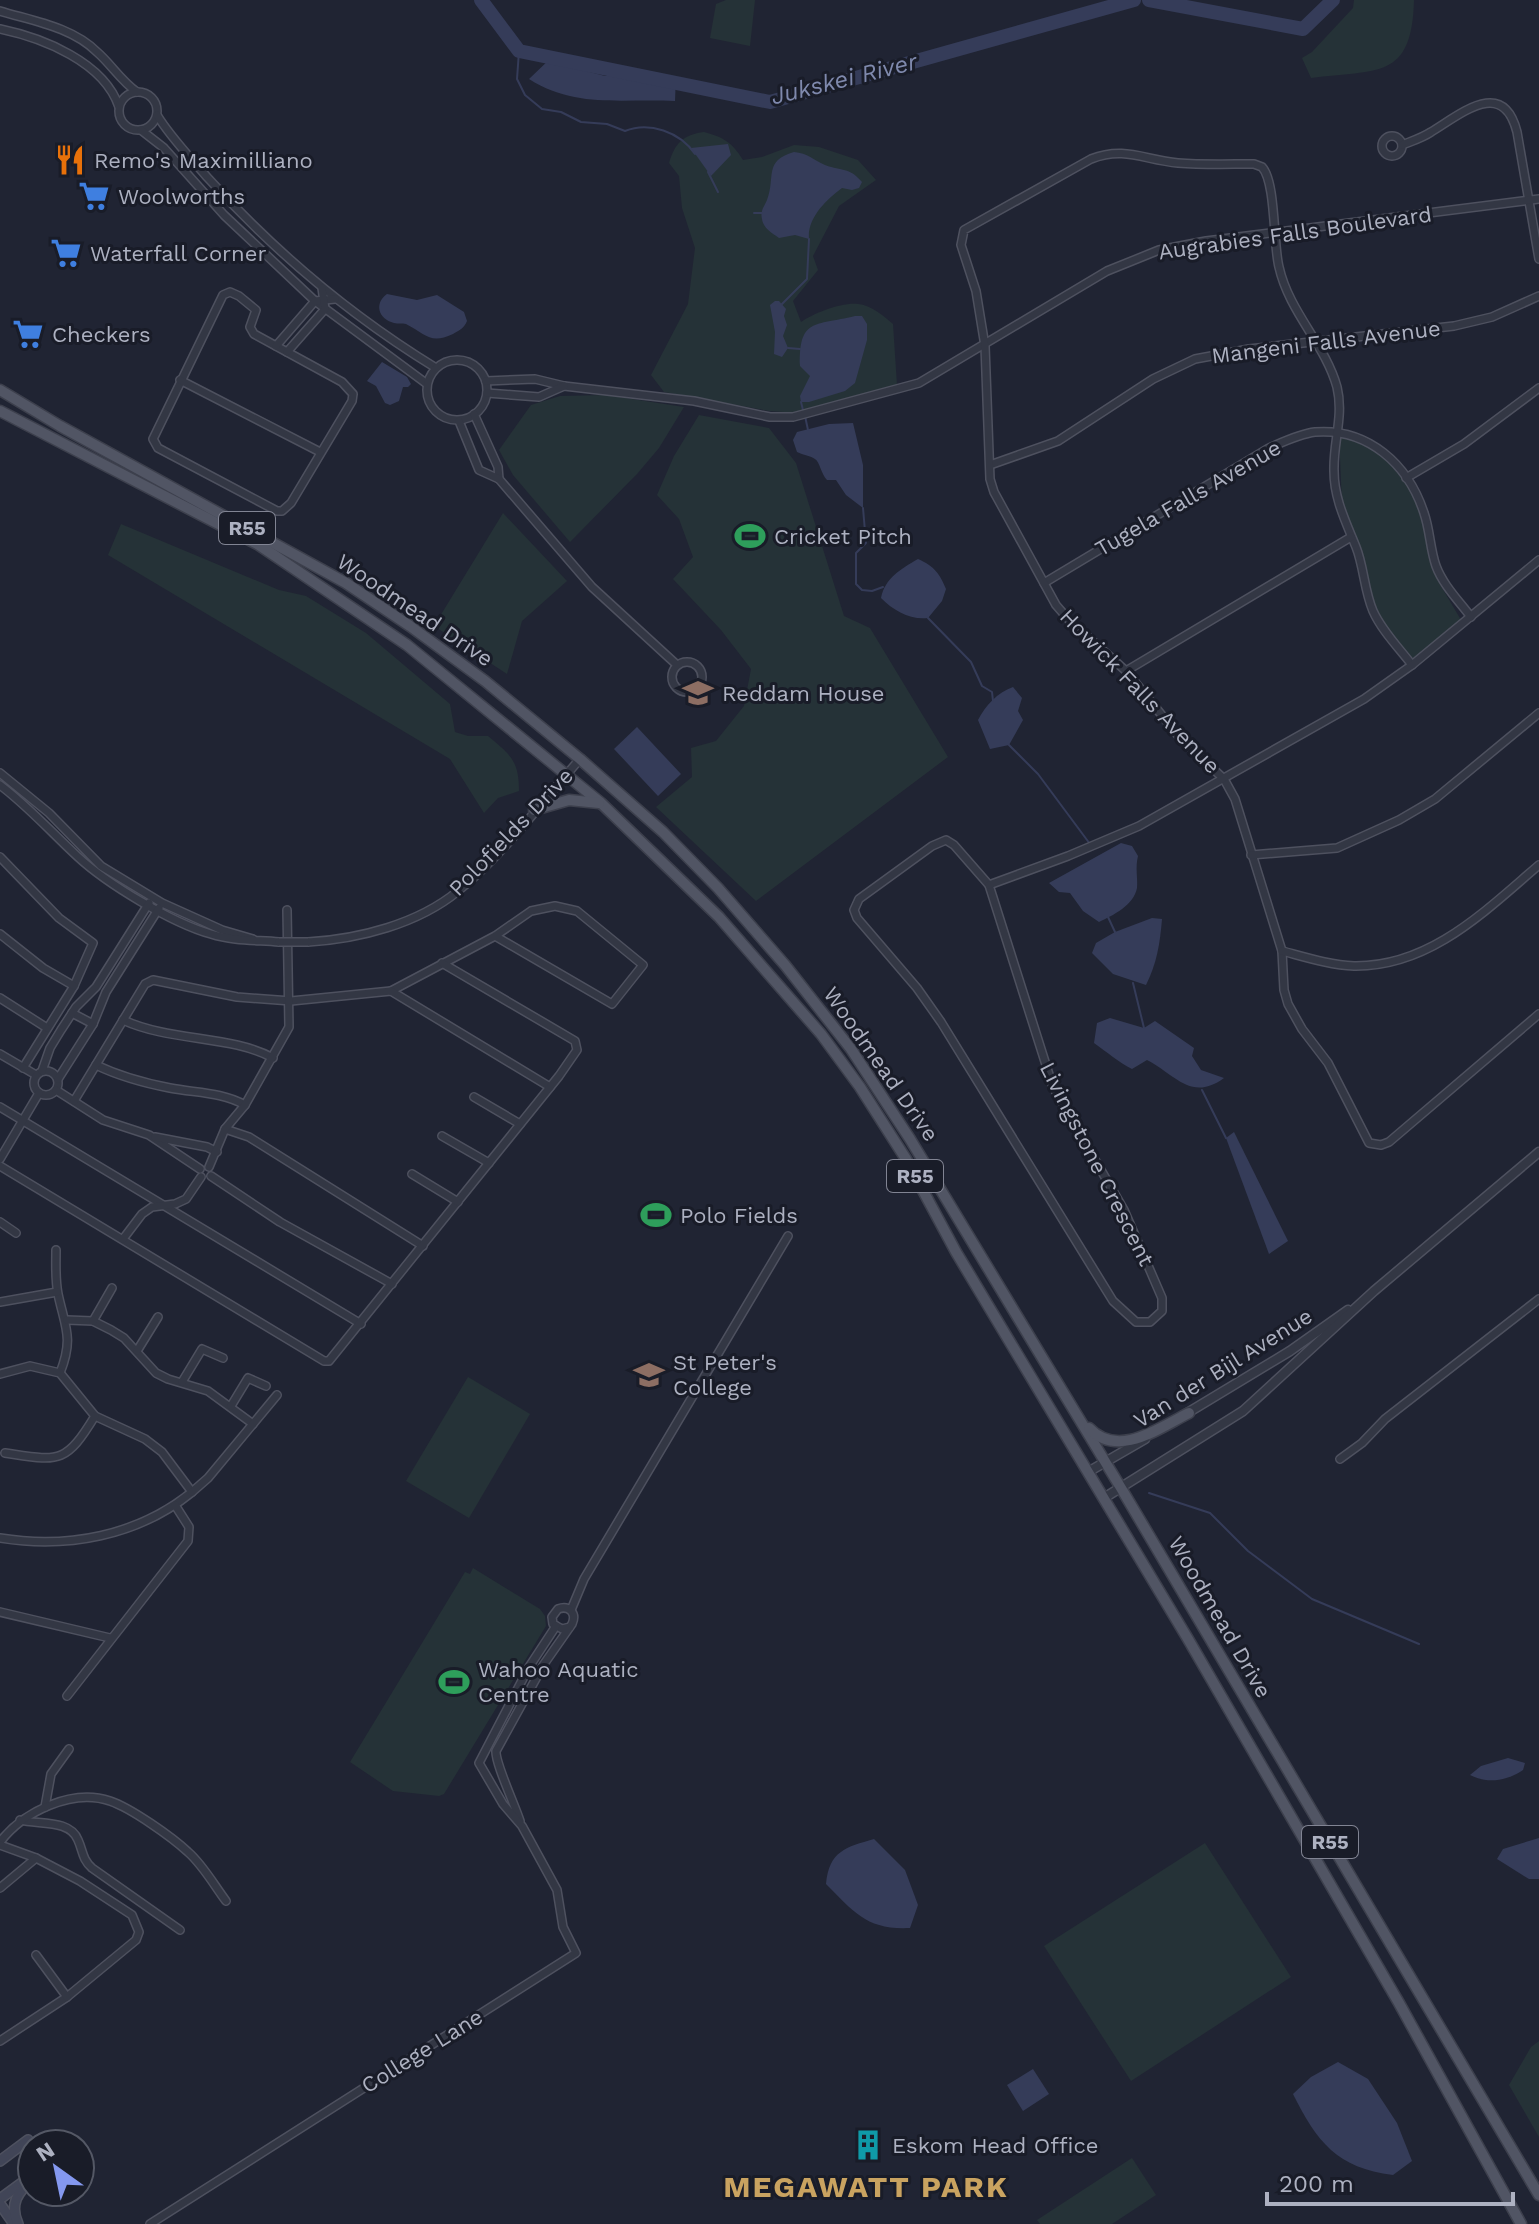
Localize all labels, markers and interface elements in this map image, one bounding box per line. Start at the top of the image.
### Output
water label: Jukskei River [768,47,922,111]
restaurant icon: Remo's Maximilliano [53,143,87,177]
place label: Remo's Maximilliano [94,148,313,173]
supermarket icon: Woolworths [77,179,111,213]
place label: Woolworths [118,184,245,209]
street label: Augrabies Falls Boulevard [1157,201,1433,265]
supermarket icon: Waterfall Corner [49,236,83,270]
place label: Waterfall Corner [90,241,266,266]
street label: Mangeni Falls Avenue [1210,316,1442,368]
supermarket icon: Checkers [11,317,45,351]
place label: Checkers [52,322,151,347]
street label: Tugela Falls Avenue [1091,435,1285,561]
road number: R55 [219,512,275,544]
sports icon: Cricket Pitch [733,519,767,553]
place label: Cricket Pitch [774,524,912,549]
street label: Woodmead Drive [332,549,498,671]
street label: Howick Falls Avenue [1055,604,1225,778]
school or university icon: Reddam House [681,676,715,710]
place label: Reddam House [722,681,885,706]
street label: Polofields Drive [444,763,578,901]
street label: Woodmead Drive [818,982,944,1146]
street label: Livingstone Crescent [1035,1058,1159,1270]
road number: R55 [887,1160,943,1192]
sports icon: Polo Fields [639,1198,673,1232]
place label: Polo Fields [680,1203,798,1228]
street label: Van der Bijl Avenue [1129,1303,1317,1433]
place label: St Peter's College [673,1350,777,1400]
school or university icon: St Peter's College [632,1358,666,1392]
street label: Woodmead Drive [1163,1532,1277,1702]
place label: Wahoo Aquatic Centre [478,1657,638,1707]
sports icon: Wahoo Aquatic Centre [437,1665,471,1699]
road number: R55 [1302,1826,1358,1858]
street label: College Lane [357,2004,487,2098]
north arrow [16,2128,96,2208]
building icon: Eskom Head Office [851,2128,885,2162]
place label: Eskom Head Office [892,2133,1098,2158]
text: N [32,2137,59,2167]
scale bar [1267,2156,1513,2206]
district label: MEGAWATT PARK [723,2169,1009,2204]
text: 200 m [1279,2170,1354,2198]

